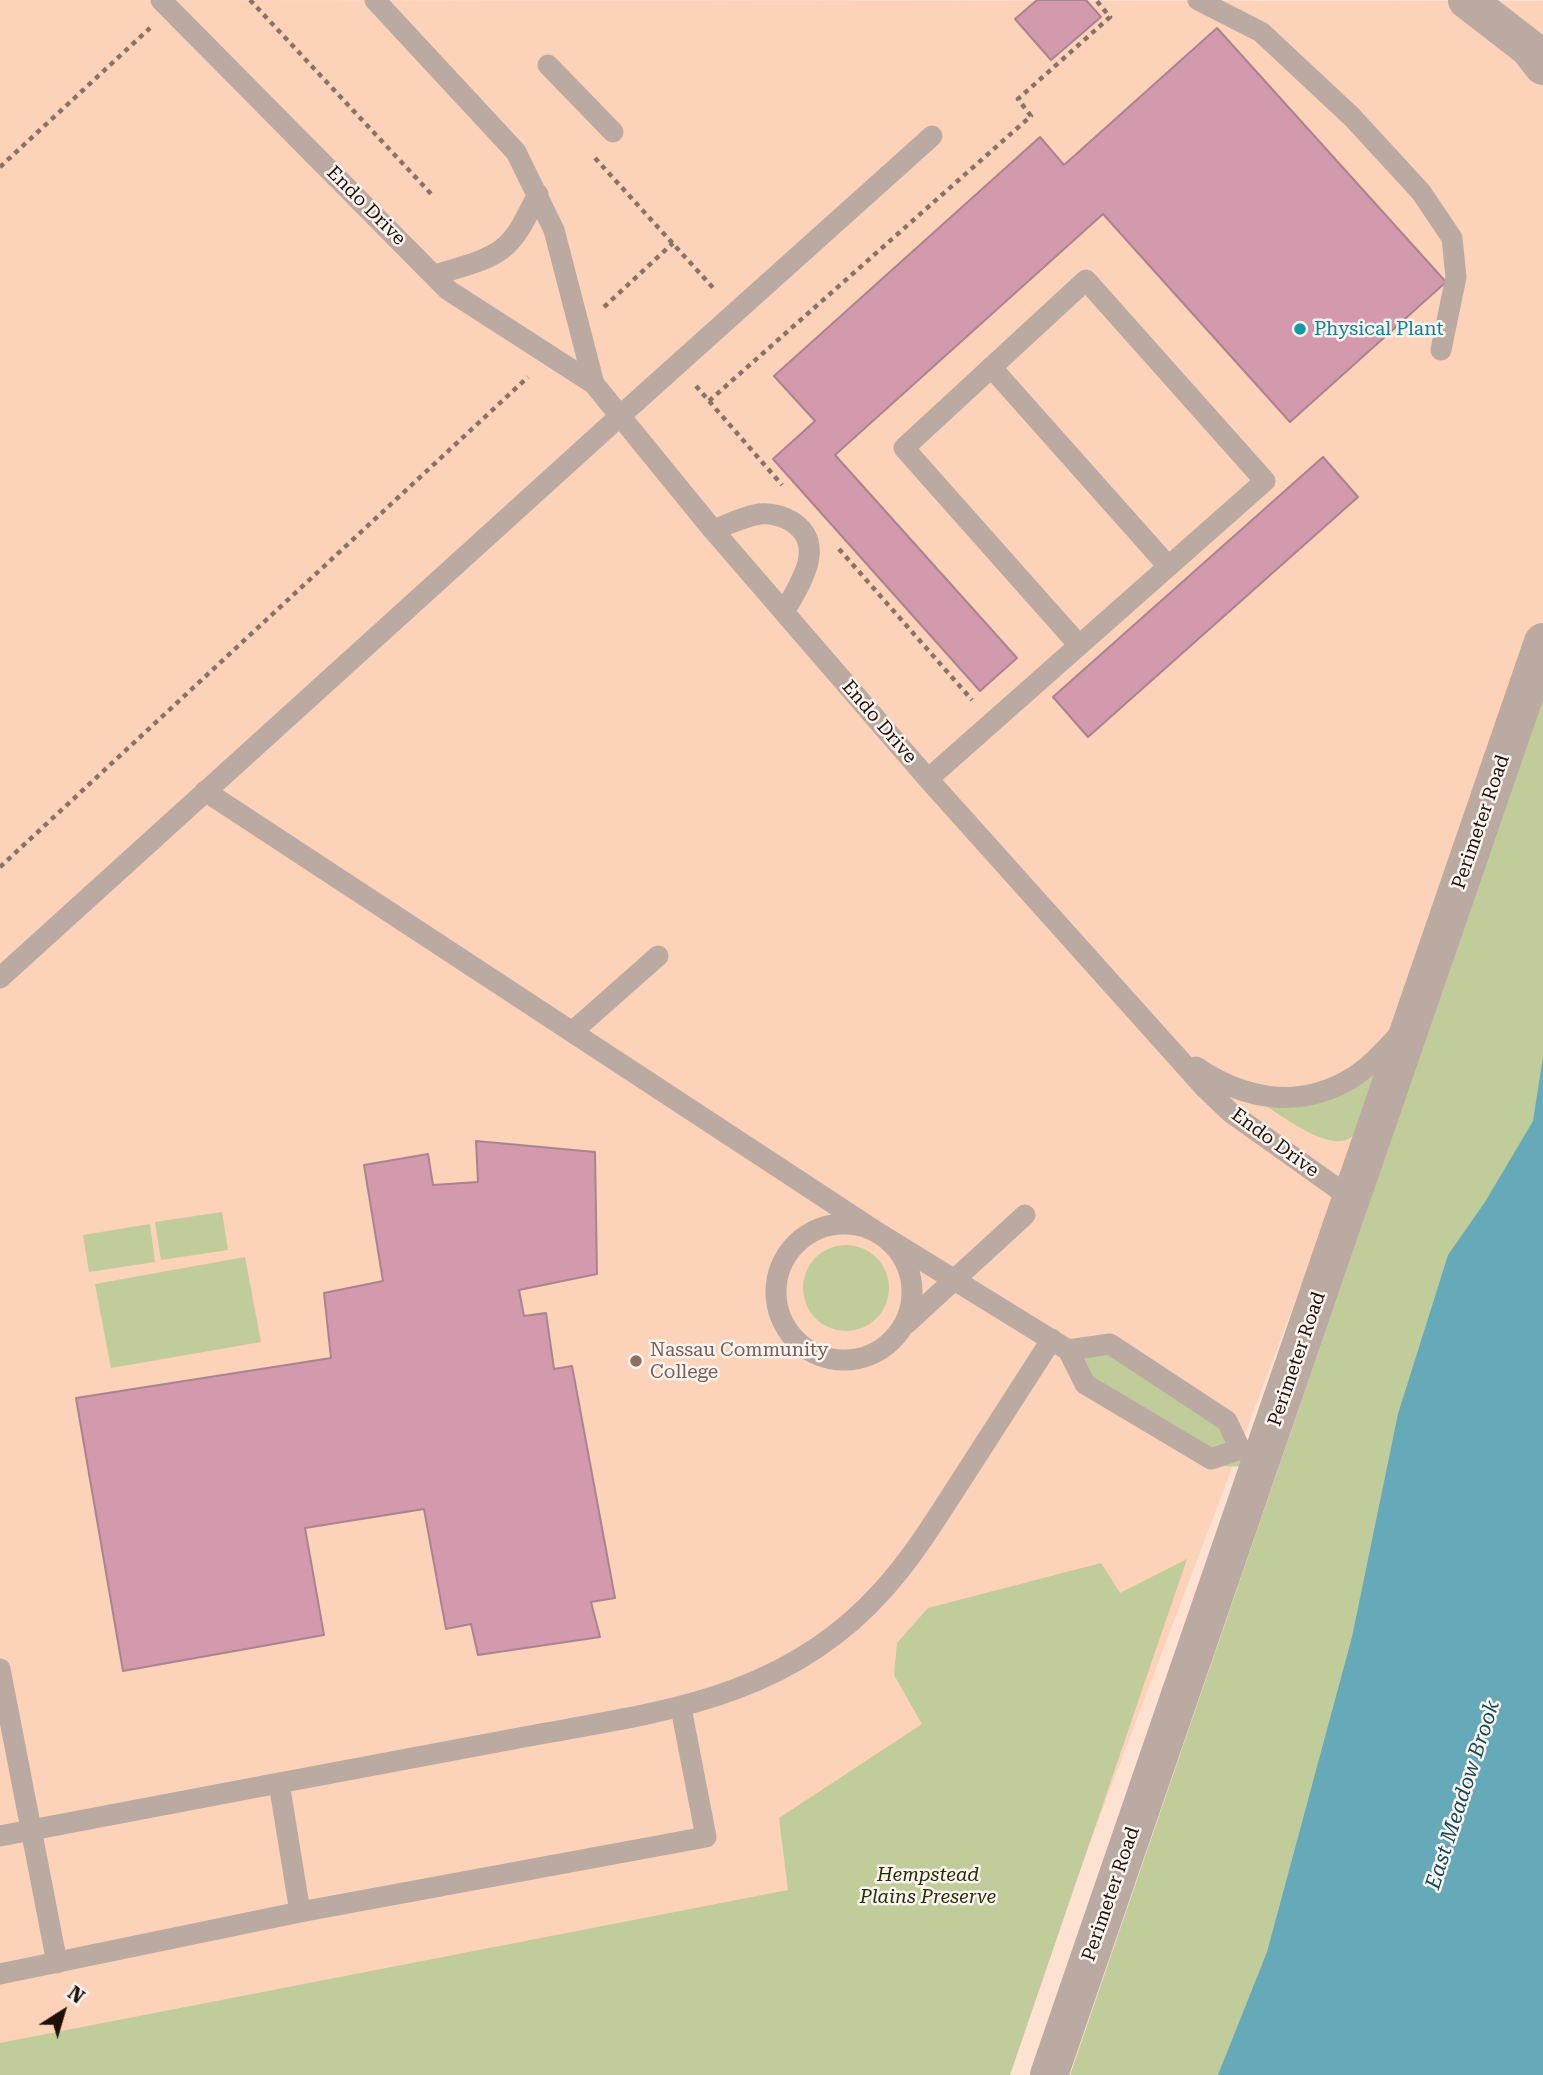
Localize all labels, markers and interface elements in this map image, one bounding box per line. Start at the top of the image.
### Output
street label: Endo Drive [322,162,410,250]
place label: Physical Plant [1314,318,1443,340]
marker: Physical Plant [1292,321,1308,337]
street label: Endo Drive [837,676,921,768]
street label: Perimeter Road [1447,752,1515,892]
street label: Endo Drive [1227,1104,1323,1182]
street label: Perimeter Road [1263,1289,1331,1429]
place label: Nassau Community College [650,1339,828,1383]
marker: Nassau Community College [628,1353,644,1369]
water label: East Meadow Brook [1421,1697,1505,1893]
street label: Perimeter Road [1077,1824,1145,1964]
park label: Hempstead Plains Preserve [860,1864,996,1908]
north arrow [28,1977,98,2047]
text: N [63,1981,89,2008]

